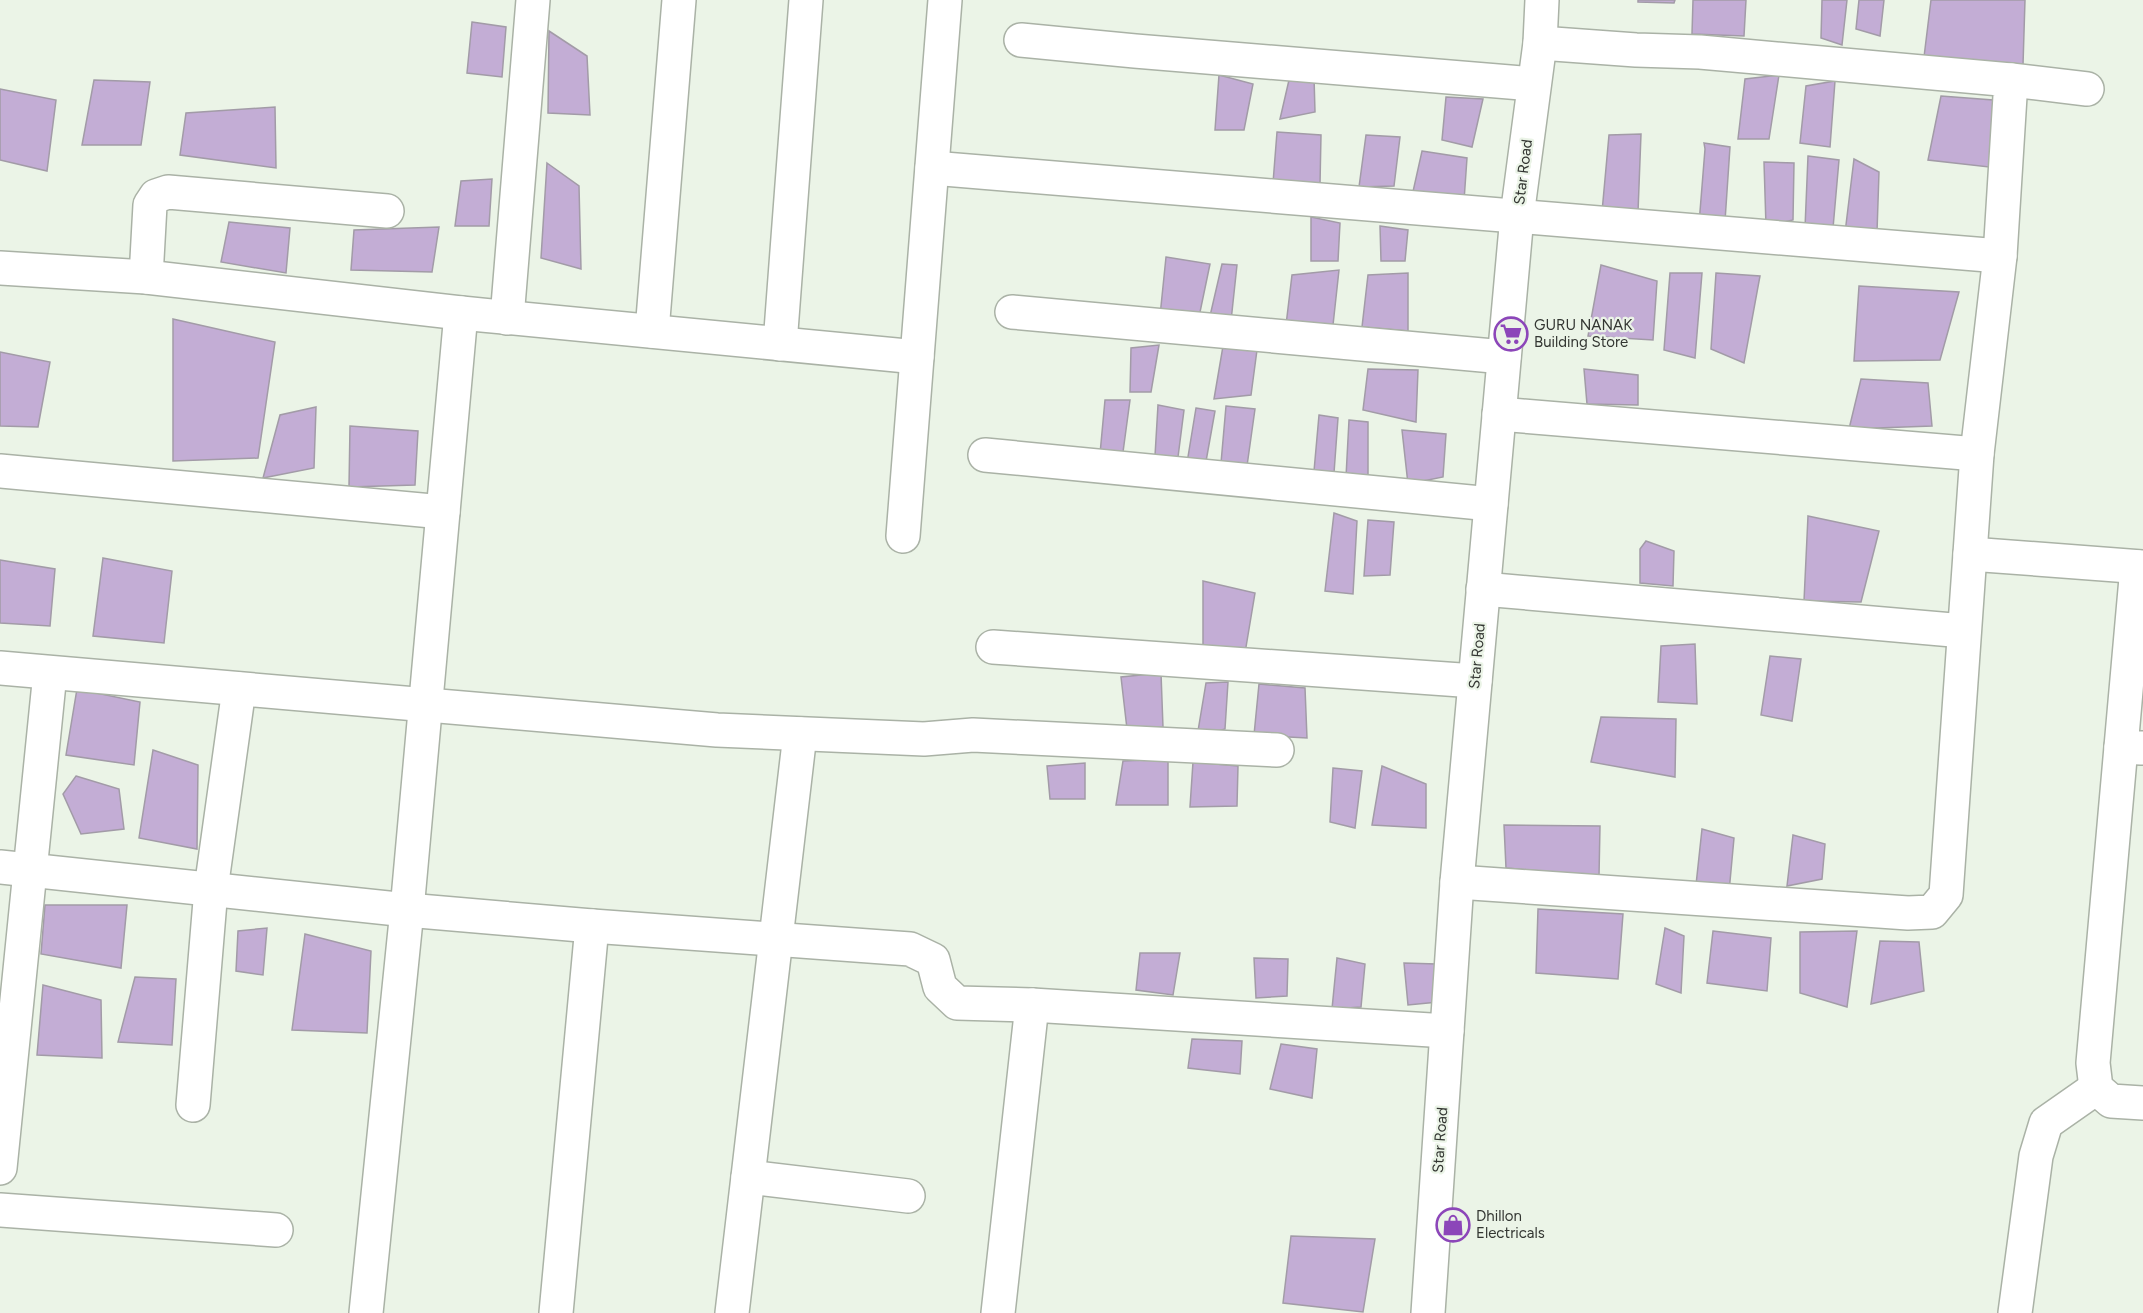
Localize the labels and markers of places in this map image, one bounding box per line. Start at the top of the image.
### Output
supermarket icon: GURU NANAK Building Store [1493,316,1529,352]
place label: GURU NANAK Building Store [1534,316,1633,351]
shop icon: Dhillon Electricals [1435,1207,1471,1243]
place label: Dhillon Electricals [1476,1207,1545,1242]

